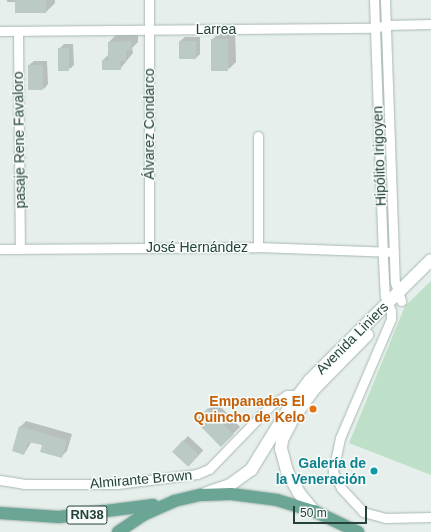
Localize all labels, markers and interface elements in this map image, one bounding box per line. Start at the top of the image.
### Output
street label: Larrea [196,21,236,37]
street label: Álvarez Condarco [141,68,157,180]
street label: pasaje Rene Favaloro [9,71,29,209]
street label: Hipólito Irigoyen [369,106,389,206]
street label: José Hernández [146,239,248,255]
street label: Avenida Liniers [312,298,392,378]
place label: Empanadas El Quincho de Kelo [194,393,305,426]
marker: Empanadas El Quincho de Kelo [308,404,318,414]
place label: Galería de la Veneración [276,455,366,488]
street label: Almirante Brown [89,466,193,492]
marker: Galería de la Veneración [369,466,379,476]
scale bar [295,498,369,524]
road number: RN38 [66,504,108,526]
text: 50 m [300,506,327,520]

